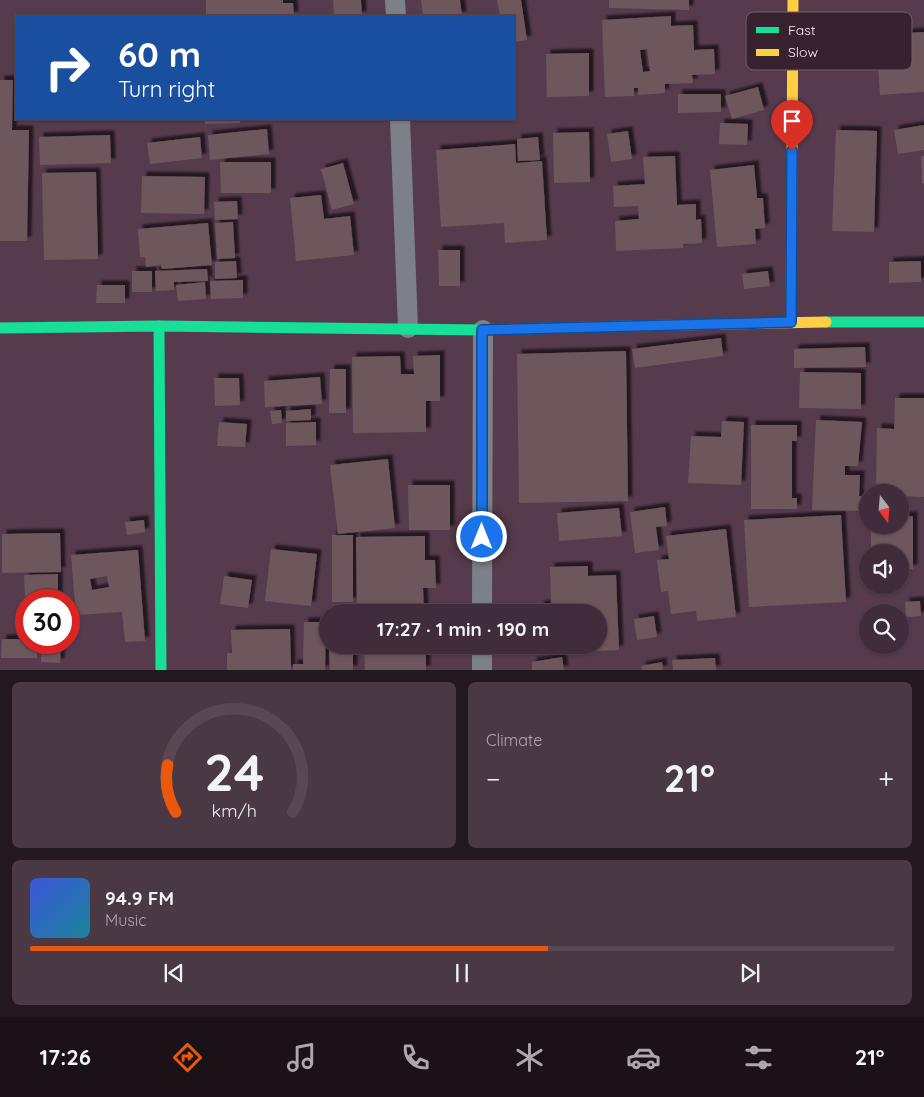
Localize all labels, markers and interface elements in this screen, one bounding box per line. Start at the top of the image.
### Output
legend [746,12,912,70]
text: Fast [788,21,816,39]
text: 60 m [118,32,201,76]
icon: right [35,35,100,100]
text: Slow [788,43,818,61]
text: Turn right [118,75,215,103]
pin [771,100,813,151]
icon: arrive [778,107,806,135]
north arrow [859,484,909,534]
map controls [859,484,909,654]
position arrow [455,510,507,562]
button: sound [859,544,909,594]
speed limit sign: 30 [15,589,80,654]
button: search [859,604,909,654]
text: 17:27 · 1 min · 190 m [377,617,549,641]
text: Climate [486,730,542,750]
text: 24 [204,739,264,804]
text: 21° [664,754,715,802]
text: − [486,761,501,796]
text: + [878,761,894,796]
text: km/h [211,799,257,821]
text: 94.9 FM [105,886,174,910]
text: Music [105,910,147,930]
icon: previous [160,959,188,987]
icon: pause [448,959,476,987]
icon: next [736,959,764,987]
icon: directions [170,1040,205,1075]
icon: music [284,1040,319,1075]
icon: phone [398,1040,433,1075]
icon: climate [512,1040,547,1075]
icon: car [626,1040,661,1075]
icon: filters [741,1040,776,1075]
text: 17:26 [40,1043,91,1071]
text: 21° [855,1043,884,1071]

